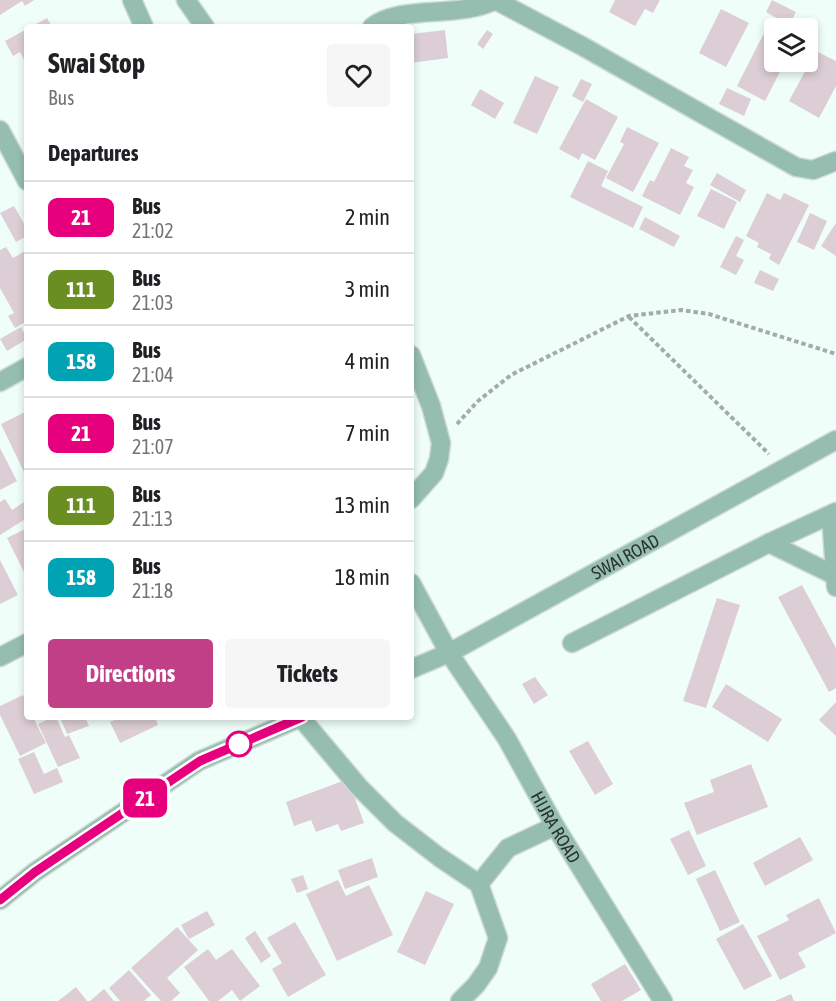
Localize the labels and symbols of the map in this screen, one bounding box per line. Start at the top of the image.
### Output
street label: SWAI ROAD [587,529,663,583]
unlabelled marker [226,731,252,757]
line badge: 21 [118,778,172,818]
street label: HIJRA ROAD [527,787,585,866]

